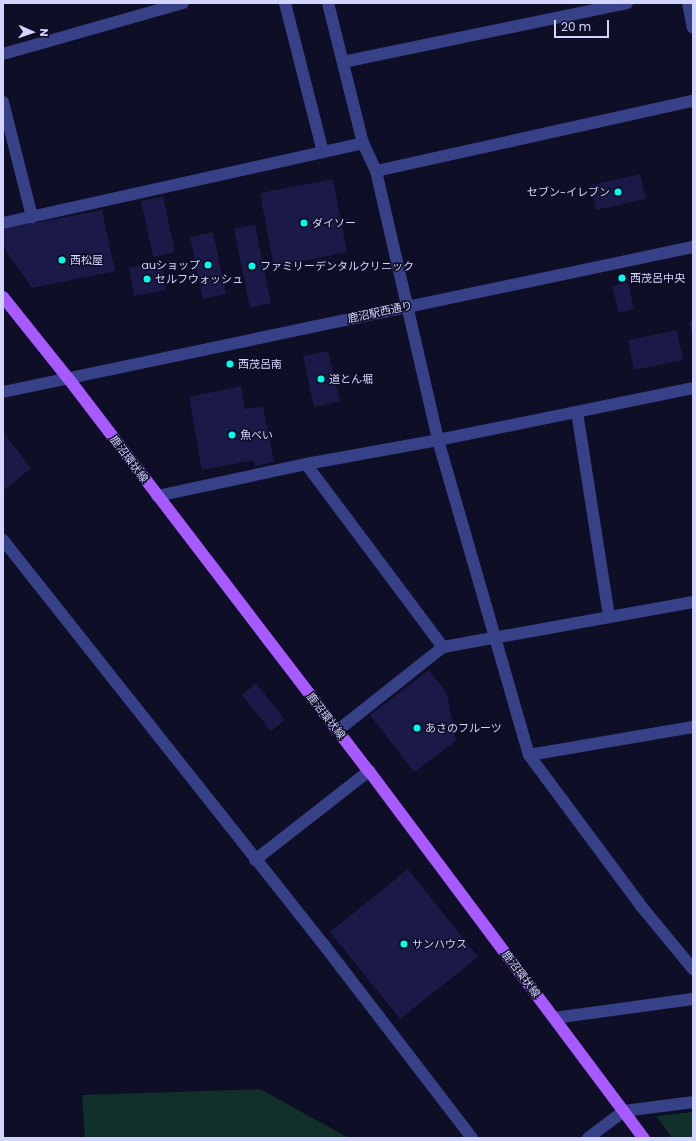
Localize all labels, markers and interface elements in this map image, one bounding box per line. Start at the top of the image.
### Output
north arrow [12,12,52,52]
scale bar [556,12,611,38]
text: 20 m [561,18,591,35]
text: N [36,28,52,37]
place label: セブン-イレブン [527,185,610,199]
marker: セブン-イレブン [613,187,623,197]
place label: ダイソー [312,216,356,230]
marker: ダイソー [299,218,309,228]
place label: 西松屋 [70,253,103,267]
marker: 西松屋 [57,255,67,265]
place label: auショップ [142,258,200,272]
place label: ファミリーデンタルクリニック [260,259,414,273]
marker: auショップ [203,260,213,270]
marker: ファミリーデンタルクリニック [247,261,257,271]
place label: 西茂呂中央 [630,271,685,285]
place label: セルフウォッシュ [155,272,243,286]
marker: 西茂呂中央 [617,273,627,283]
marker: セルフウォッシュ [142,274,152,284]
street label: 鹿沼駅西通り [346,299,414,325]
place label: 西茂呂南 [238,357,282,371]
marker: 西茂呂南 [225,359,235,369]
place label: 道とん堀 [329,372,373,386]
marker: 道とん堀 [316,374,326,384]
place label: 魚べい [240,428,273,442]
marker: 魚べい [227,430,237,440]
street label: 鹿沼環状線 [107,433,151,485]
street label: 鹿沼環状線 [304,690,348,742]
place label: あさのフルーツ [425,721,502,735]
marker: あさのフルーツ [412,723,422,733]
place label: サンハウス [412,937,467,951]
marker: サンハウス [399,939,409,949]
street label: 鹿沼環状線 [499,948,543,1000]

